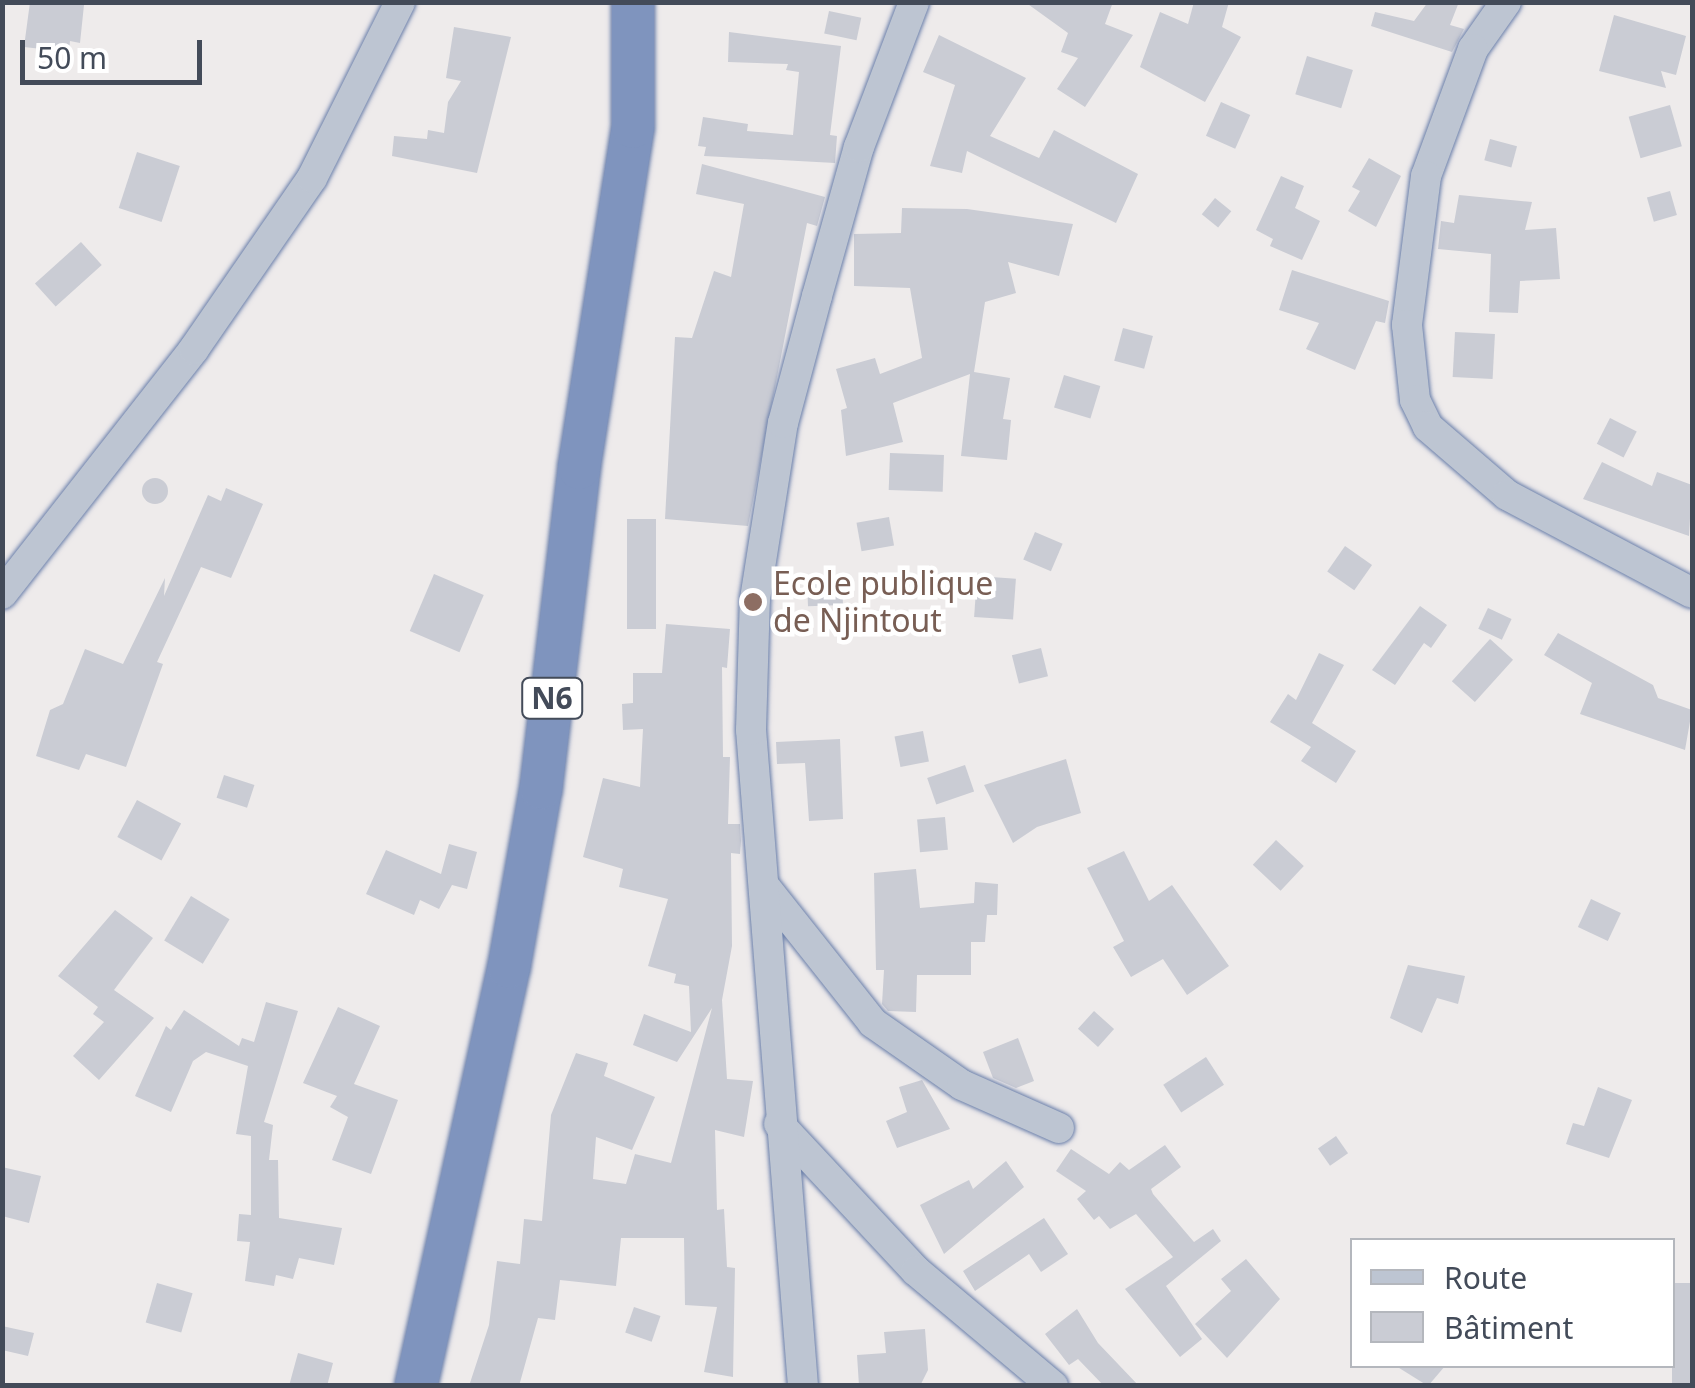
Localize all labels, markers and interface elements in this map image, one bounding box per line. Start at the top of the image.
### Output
scale bar [25,20,208,82]
text: 50 m [37,37,107,78]
place label: Ecole publique de Njintout [773,565,993,640]
marker: Ecole publique de Njintout [742,591,764,613]
road number: N6 [520,673,584,723]
legend [1350,1238,1675,1368]
text: Route [1444,1257,1527,1298]
text: Bâtiment [1444,1307,1573,1348]

